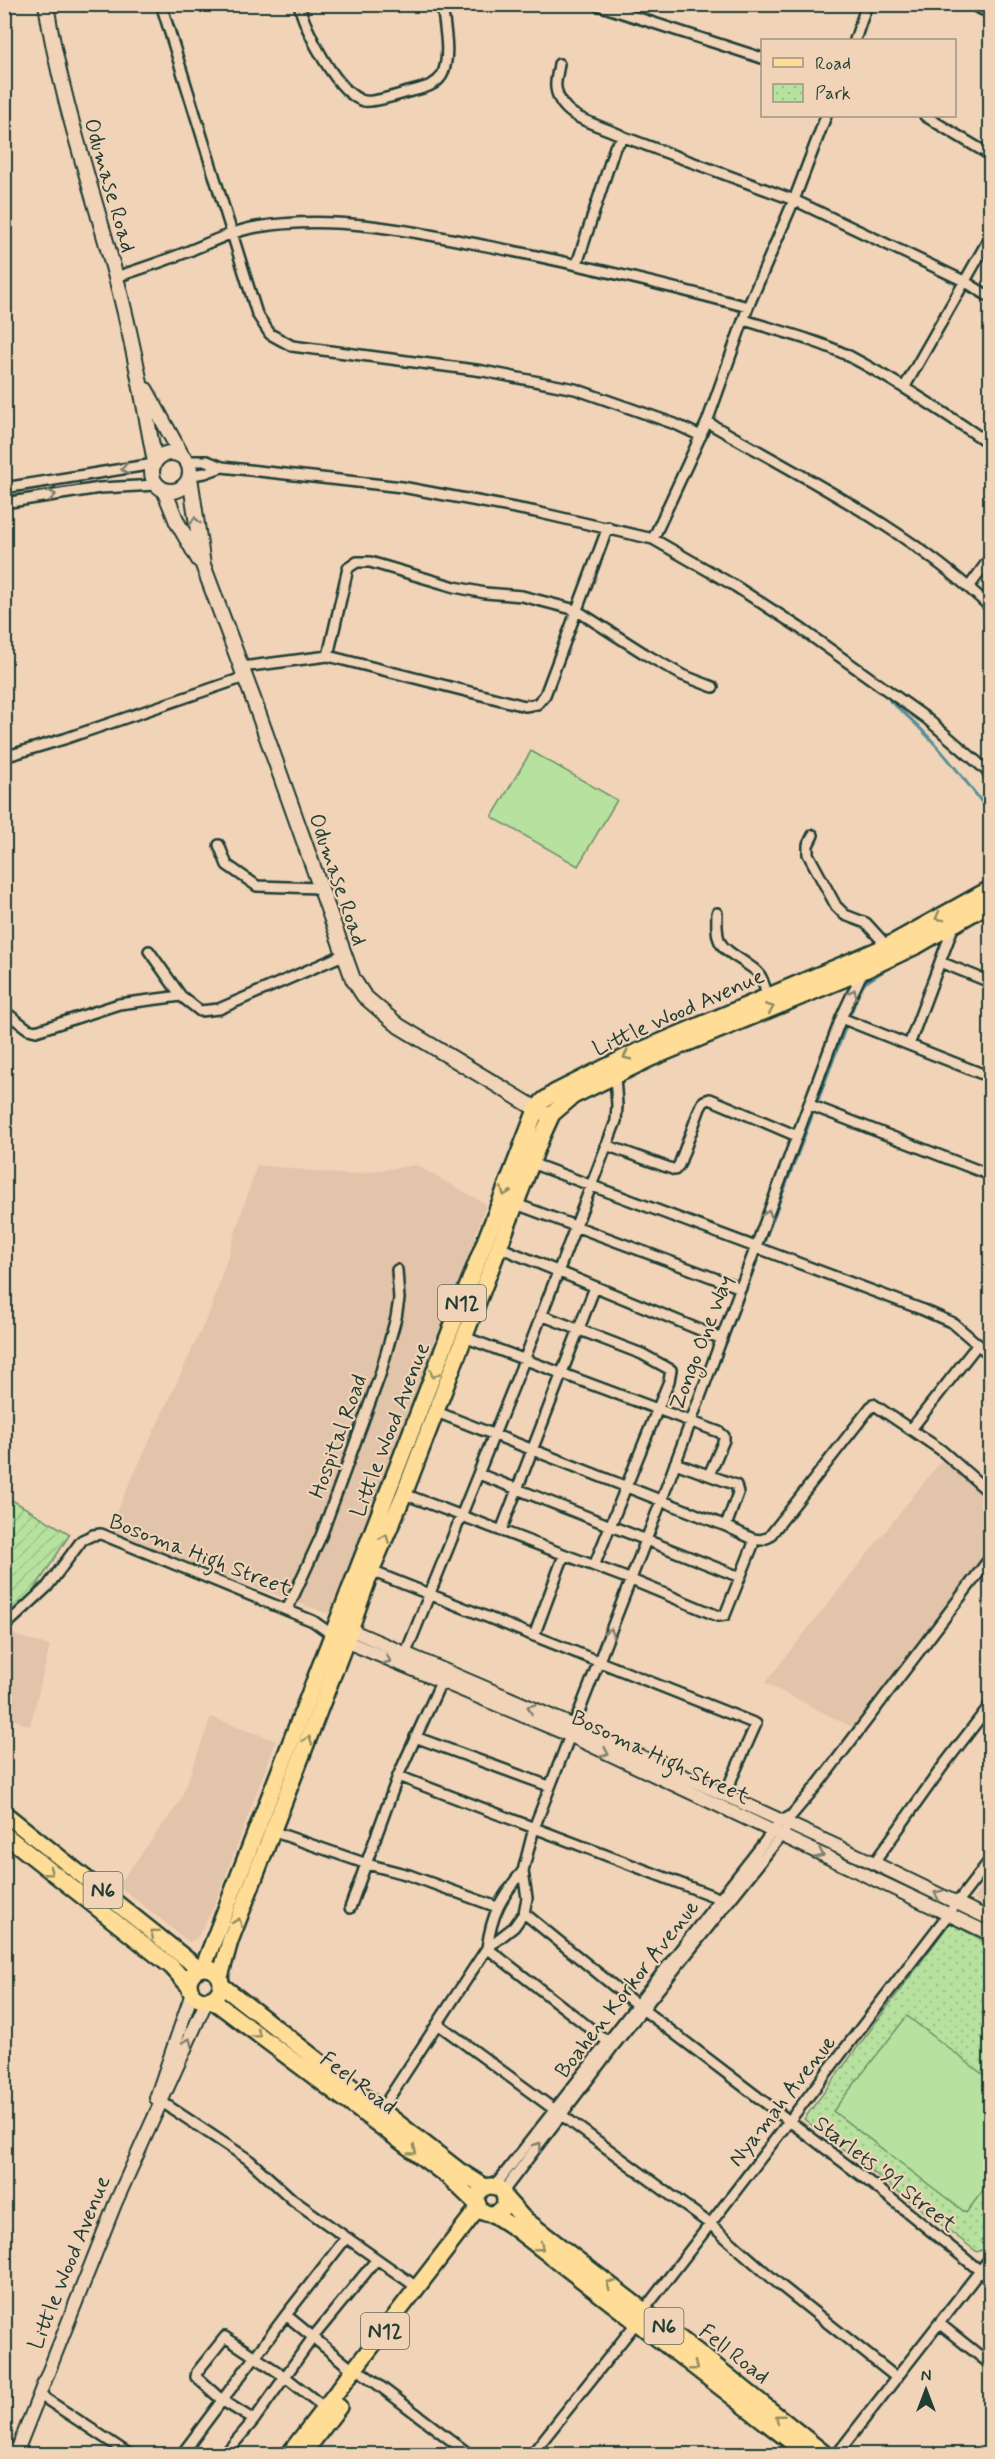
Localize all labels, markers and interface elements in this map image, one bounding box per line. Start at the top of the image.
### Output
legend [761,39,956,117]
text: Road [815,52,851,76]
text: Park [815,82,851,106]
street label: Odumase Road [77,115,142,256]
one-way arrow [121,463,130,475]
one-way arrow [47,489,57,502]
one-way arrow [190,516,202,526]
street label: Odumase Road [301,810,373,950]
one-way arrow [935,910,945,921]
street label: Little Wood Avenue [589,962,769,1063]
one-way arrow [845,988,857,999]
one-way arrow [763,1003,774,1015]
one-way arrow [623,1049,634,1061]
one-way arrow [500,1186,512,1197]
one-way arrow [761,1209,774,1220]
street label: Zongo One Way [663,1271,743,1415]
road number: N12 [438,1285,486,1321]
street label: Little Wood Avenue [345,1338,437,1521]
one-way arrow [429,1368,441,1379]
street label: Hospital Road [304,1371,374,1502]
street label: Bosoma High Street [104,1508,296,1606]
one-way arrow [378,1533,390,1544]
one-way arrow [602,1627,615,1638]
one-way arrow [381,1652,392,1664]
one-way arrow [527,1703,538,1715]
street label: Bosoma High Street [565,1704,754,1814]
one-way arrow [301,1735,313,1746]
one-way arrow [599,1745,610,1757]
one-way arrow [813,1846,824,1858]
one-way arrow [43,1864,54,1875]
road number: N6 [84,1872,122,1908]
one-way arrow [933,1889,944,1901]
street label: Boahen Korkor Avenue [549,1894,706,2084]
one-way arrow [231,1917,243,1928]
one-way arrow [150,1929,161,1940]
one-way arrow [251,2027,262,2038]
street label: Nyamah Avenue [722,2030,843,2173]
one-way arrow [180,2038,192,2049]
street label: Feel Road [314,2046,402,2121]
street label: Starlets '91 Street [808,2110,962,2239]
one-way arrow [530,2142,541,2153]
one-way arrow [407,2144,418,2155]
street label: Little Wood Avenue [22,2172,118,2354]
one-way arrow [534,2240,545,2251]
one-way arrow [605,2280,616,2291]
road number: N6 [644,2308,684,2344]
road number: N12 [361,2313,409,2349]
street label: Fell Road [693,2318,775,2391]
one-way arrow [687,2360,698,2371]
north arrow [896,2360,956,2420]
text: N [921,2366,931,2387]
one-way arrow [775,2414,786,2425]

